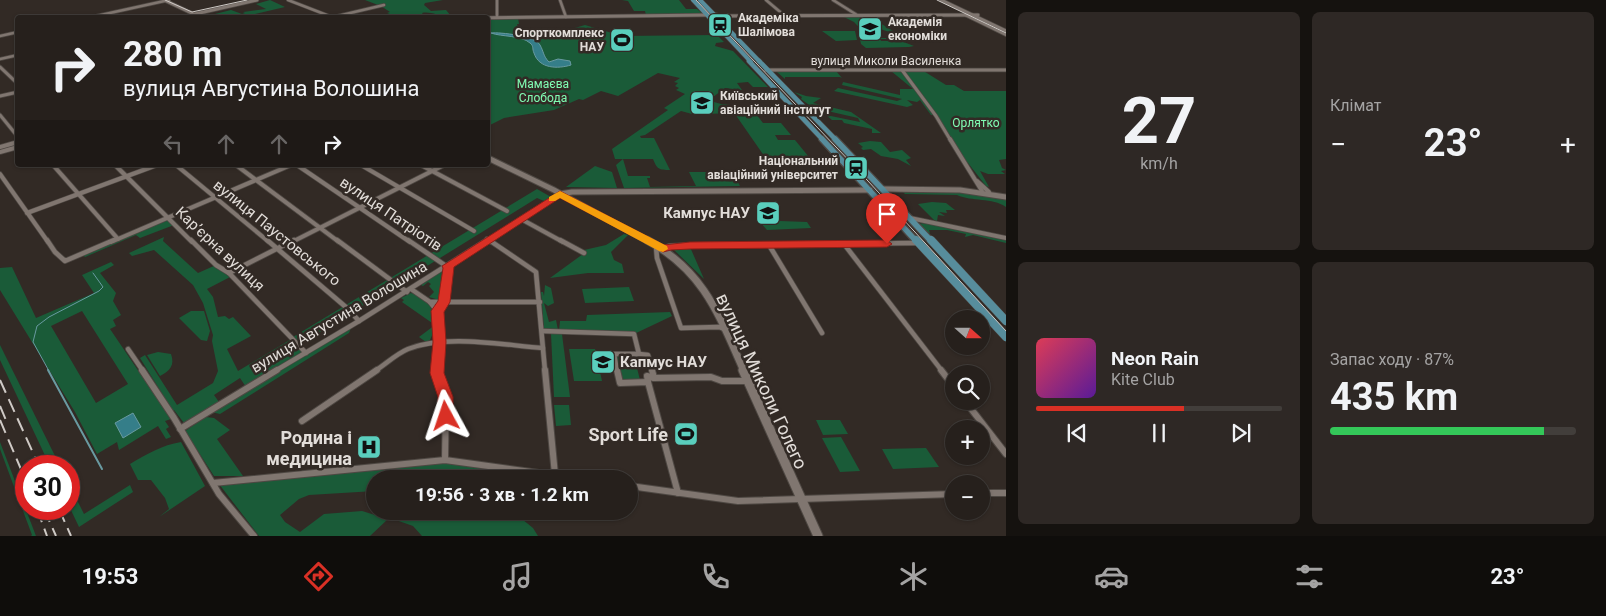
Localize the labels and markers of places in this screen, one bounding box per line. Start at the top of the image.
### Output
place label: Академіка Шалімова [738,11,799,39]
station icon: Академіка Шалімова [707,12,733,38]
place label: Академія економіки [888,15,947,43]
school or university icon: Академія економіки [857,16,883,42]
place label: Спорткомплекс НАУ [515,26,604,54]
sports icon: Спорткомплекс НАУ [609,27,635,53]
place label: Київський авіаційний інститут [720,89,831,117]
school or university icon: Київський авіаційний інститут [689,90,715,116]
place label: Національний авіаційний університет [707,154,838,182]
station icon: Національний авіаційний університет [843,155,869,181]
pin [866,193,908,244]
school or university icon: Кампус НАУ [755,200,781,226]
place label: Кампус НАУ [663,204,751,222]
school or university icon: Капмус НАУ [590,349,616,375]
place label: Капмус НАУ [620,353,707,371]
sports icon: Sport Life [673,421,699,447]
place label: Sport Life [589,424,668,445]
place label: Родина і медицина [266,427,352,469]
hospital icon: Родина і медицина [356,434,382,460]

